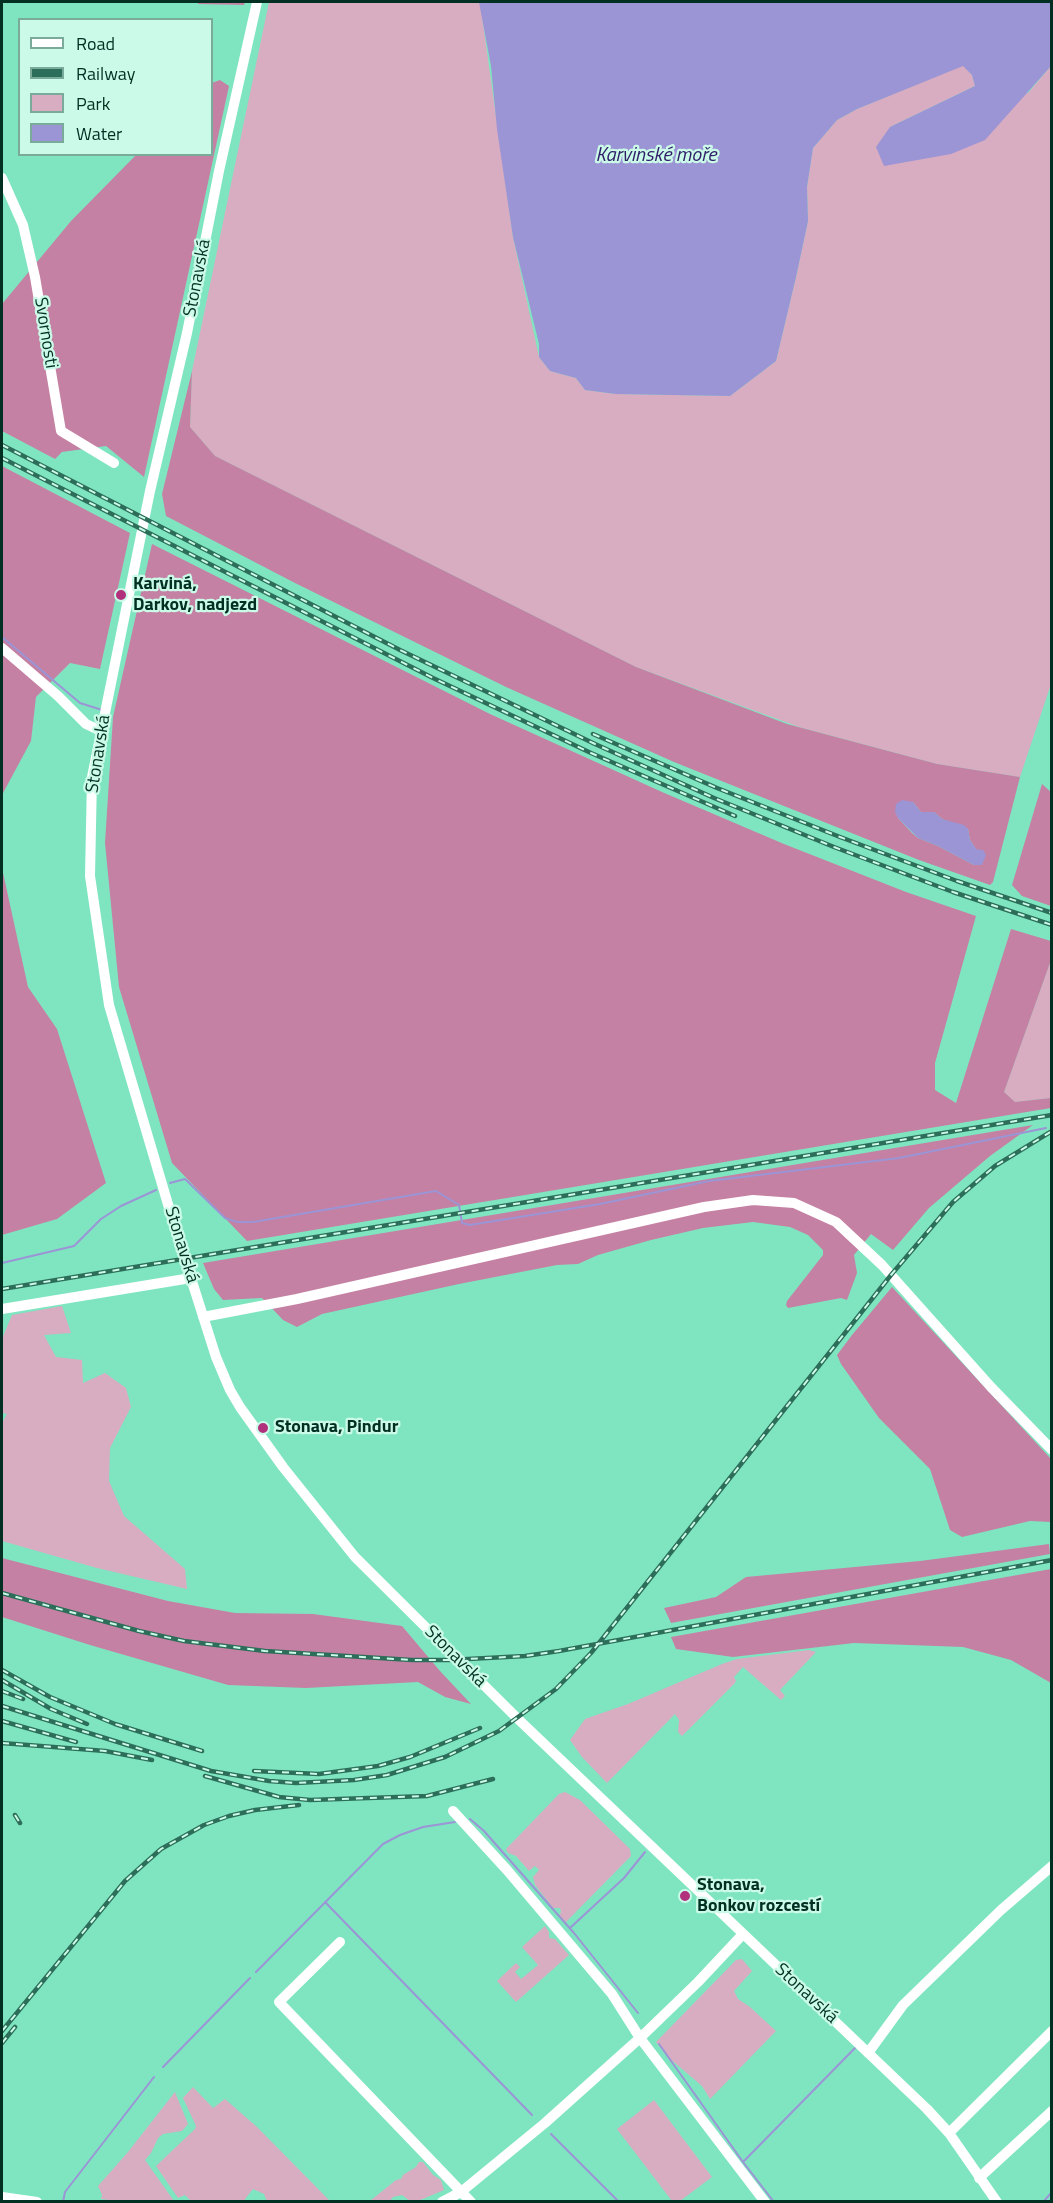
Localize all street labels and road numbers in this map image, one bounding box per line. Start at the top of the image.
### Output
street label: Stonavská [180,237,216,319]
street label: Svornosti [29,296,61,370]
street label: Stonavská [82,714,116,794]
street label: Stonavská [159,1204,203,1286]
street label: Stonavská [420,1622,490,1692]
street label: Stonavská [770,1959,842,2029]

